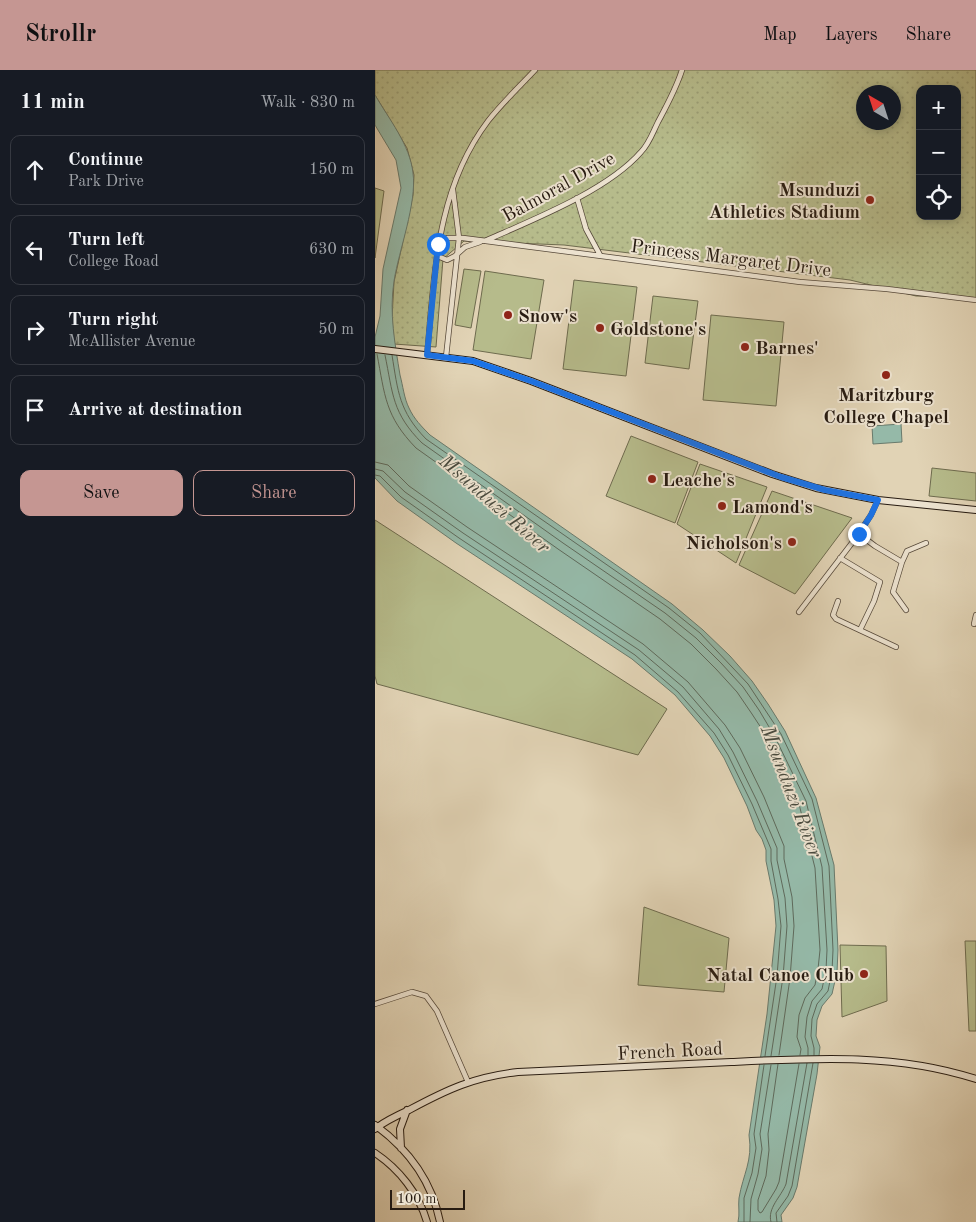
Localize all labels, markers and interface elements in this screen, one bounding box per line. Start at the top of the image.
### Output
text: Strollr [25,23,96,47]
text: Map [763,26,797,44]
text: Layers [825,26,877,44]
text: Share [905,26,951,44]
north arrow [856,85,901,130]
map controls [916,85,961,220]
button: + [916,85,961,130]
text: 11 min [20,92,85,113]
text: Walk · 830 m [260,95,355,111]
button: − [916,130,961,175]
street label: Balmoral Drive [500,149,619,227]
text: Continue [68,151,143,170]
icon: ahead [21,156,49,184]
text: 150 m [309,162,354,178]
text: Park Drive [68,174,144,190]
button: locate [916,175,961,220]
place label: Msunduzi Athletics Stadium [709,182,860,223]
marker: Msunduzi Athletics Stadium [864,194,876,206]
text: Turn left [68,231,145,250]
route start [427,233,450,256]
icon: left [21,236,49,264]
street label: Princess Margaret Drive [629,238,832,281]
text: 630 m [309,242,354,258]
text: College Road [68,254,159,270]
place label: Snow's [518,308,577,327]
marker: Snow's [502,309,514,321]
text: Turn right [68,311,158,330]
icon: right [21,316,49,344]
place label: Goldstone's [610,321,706,340]
text: 50 m [318,322,354,338]
marker: Goldstone's [594,322,606,334]
text: McAllister Avenue [68,334,195,350]
place label: Barnes' [755,340,819,359]
marker: Barnes' [739,341,751,353]
marker: Maritzburg College Chapel [880,369,892,381]
place label: Maritzburg College Chapel [823,387,949,428]
icon: arrive [21,396,49,424]
text: Arrive at destination [68,401,242,420]
water label: Msunduzi River [434,451,553,558]
button: Save [20,470,183,516]
button: Share [193,470,355,516]
place label: Leache's [662,472,735,491]
marker: Leache's [646,473,658,485]
place label: Lamond's [732,499,813,518]
marker: Lamond's [716,500,728,512]
route end [848,523,871,546]
place label: Nicholson's [686,535,782,554]
marker: Nicholson's [786,536,798,548]
water label: Msunduzi River [755,722,825,861]
place label: Natal Canoe Club [707,967,854,986]
marker: Natal Canoe Club [858,968,870,980]
street label: French Road [617,1040,724,1065]
scale bar [390,1187,465,1210]
text: 100 m [397,1192,436,1206]

